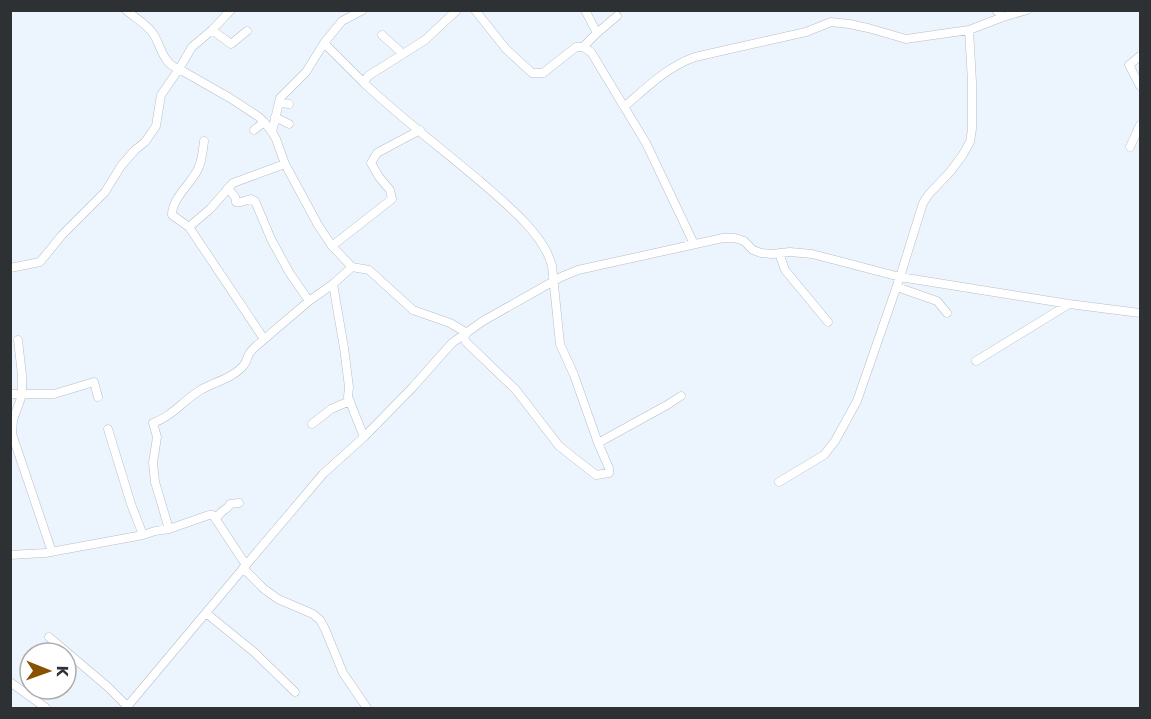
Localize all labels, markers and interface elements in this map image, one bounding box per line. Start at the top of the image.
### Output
north arrow [18,641,78,701]
text: K [51,665,74,678]

